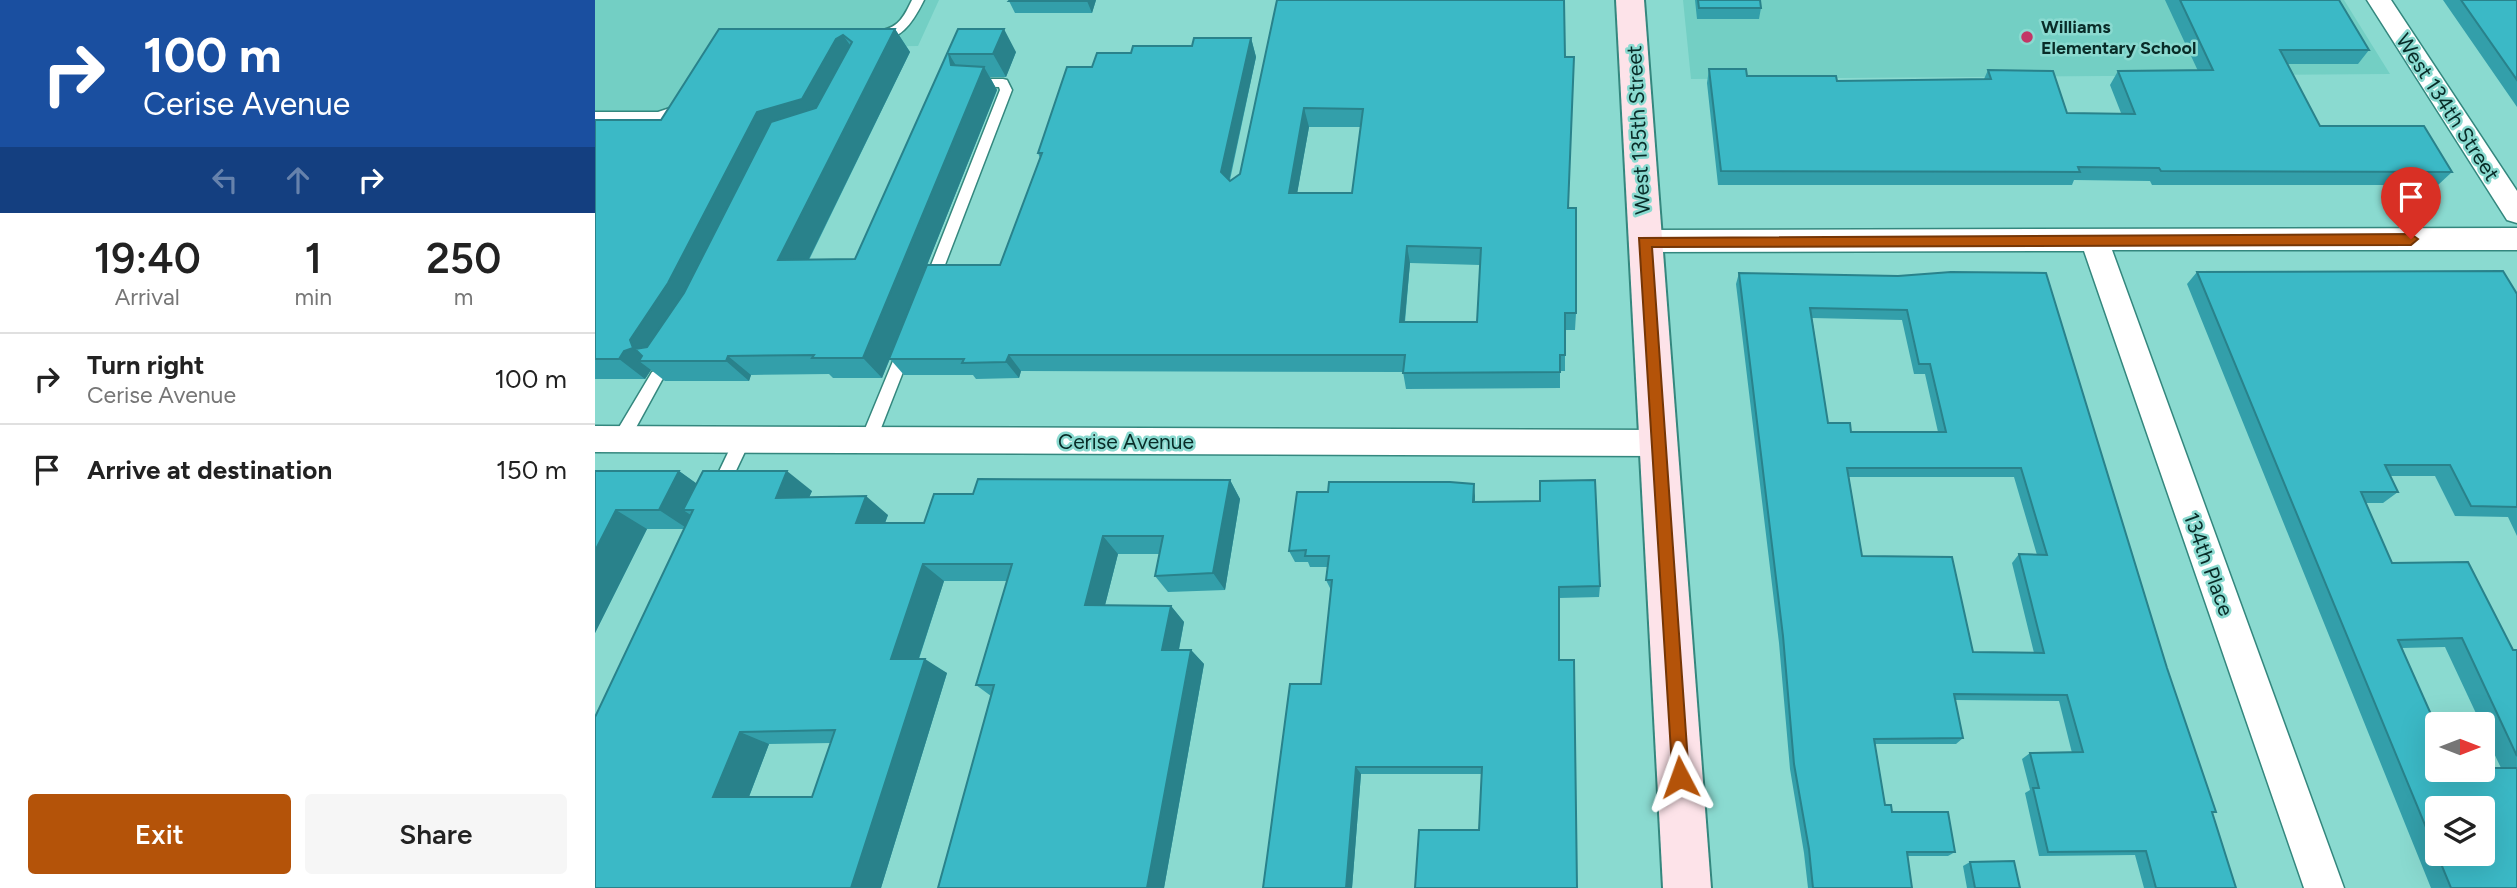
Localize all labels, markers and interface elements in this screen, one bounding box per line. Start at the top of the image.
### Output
place label: Williams Elementary School [2041,16,2196,59]
text: 100 m [143,25,282,84]
icon: right [28,28,119,119]
marker: Williams Elementary School [2019,29,2035,45]
street label: West 134th Street [2391,29,2505,185]
street label: West 135th Street [1621,45,1655,215]
text: Cerise Avenue [143,85,350,123]
icon: left [206,161,244,199]
icon: ahead [279,161,317,199]
icon: right [352,161,390,199]
pin [2381,167,2441,239]
icon: arrive [2392,178,2430,216]
text: 19:40 [94,233,201,284]
text: 1 [305,233,322,284]
text: 250 [426,233,501,284]
text: Arrival [115,283,180,311]
text: min [294,283,332,311]
text: m [454,283,473,311]
text: Turn right [87,349,204,381]
icon: right [28,360,66,398]
text: 100 m [494,363,567,395]
text: Cerise Avenue [87,381,236,409]
street label: Cerise Avenue [1058,429,1194,454]
icon: arrive [28,451,66,489]
text: Arrive at destination [87,454,332,486]
text: 150 m [496,454,567,486]
street label: 134th Place [2179,509,2239,619]
north arrow [2425,712,2495,782]
map controls [2425,712,2495,866]
position arrow [1643,740,1717,814]
button: Exit [28,794,291,874]
button: Share [305,794,567,874]
button: layers [2425,796,2495,866]

